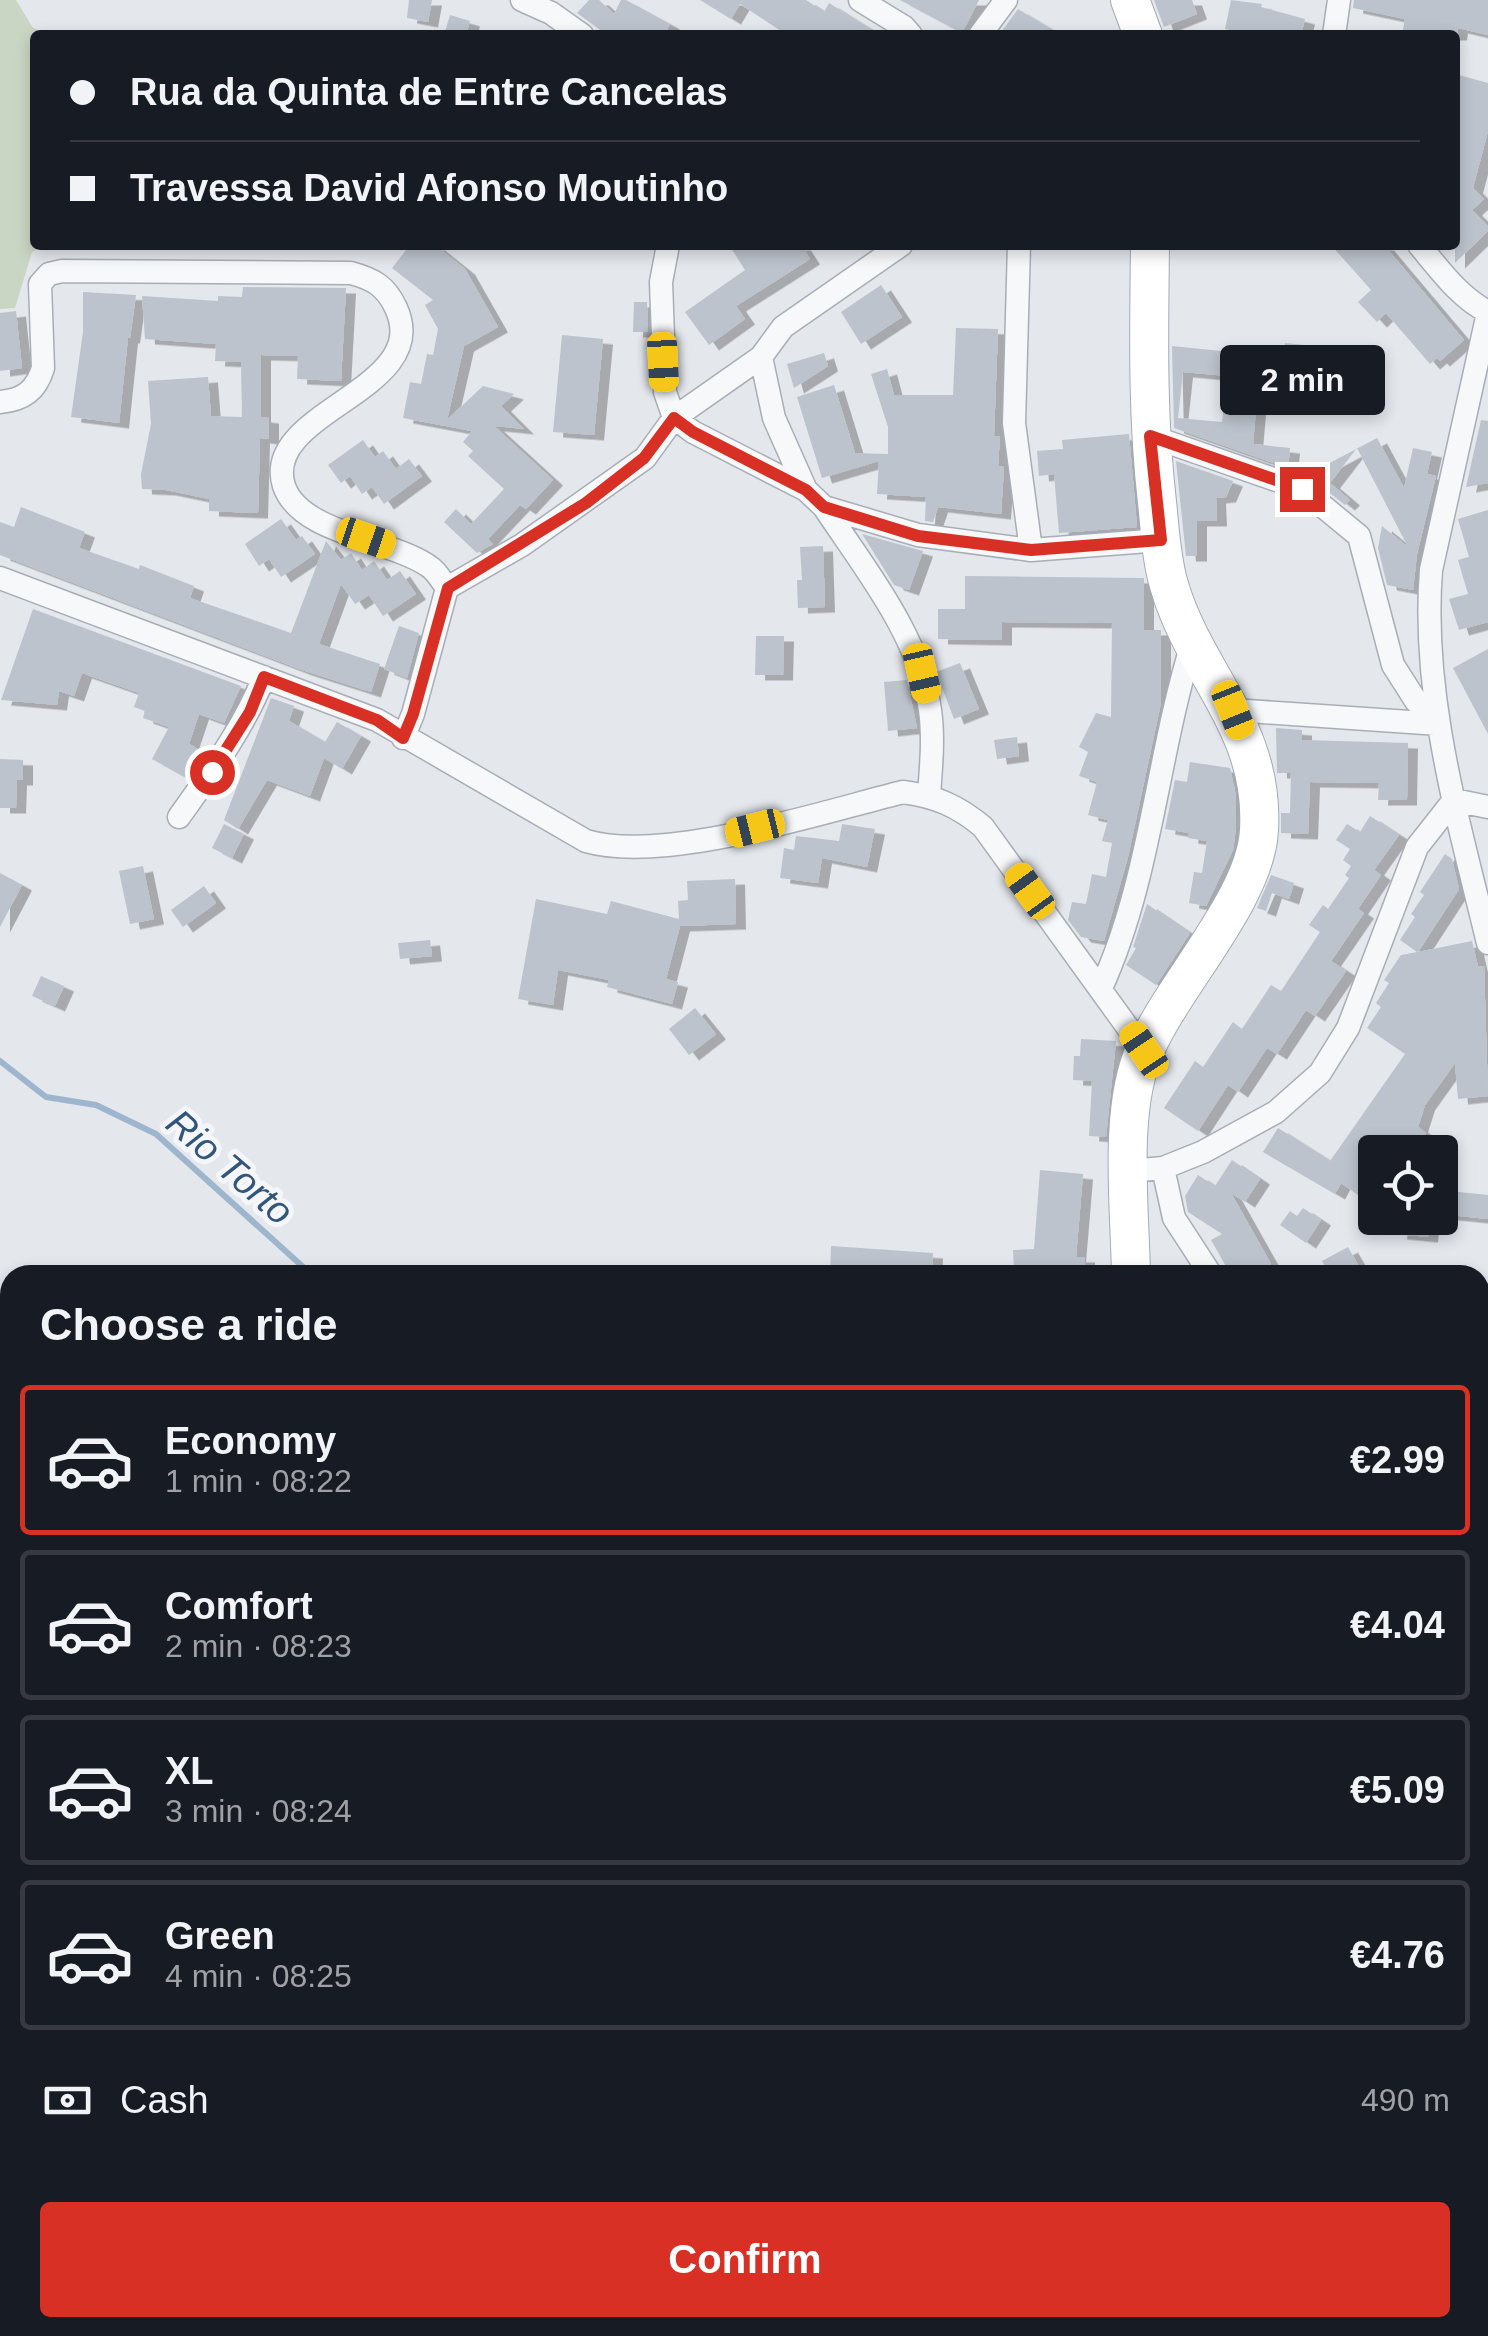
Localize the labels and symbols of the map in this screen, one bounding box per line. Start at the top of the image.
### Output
car [646,331,680,393]
callout: 2 min [1220,344,1384,414]
route end [1280,467,1325,512]
car [333,514,399,562]
car [901,640,943,706]
car [1208,677,1258,743]
route start [190,750,235,795]
car [722,806,788,850]
car [1000,858,1060,924]
car [1115,1017,1173,1083]
water label: Rio Torto [159,1101,301,1233]

